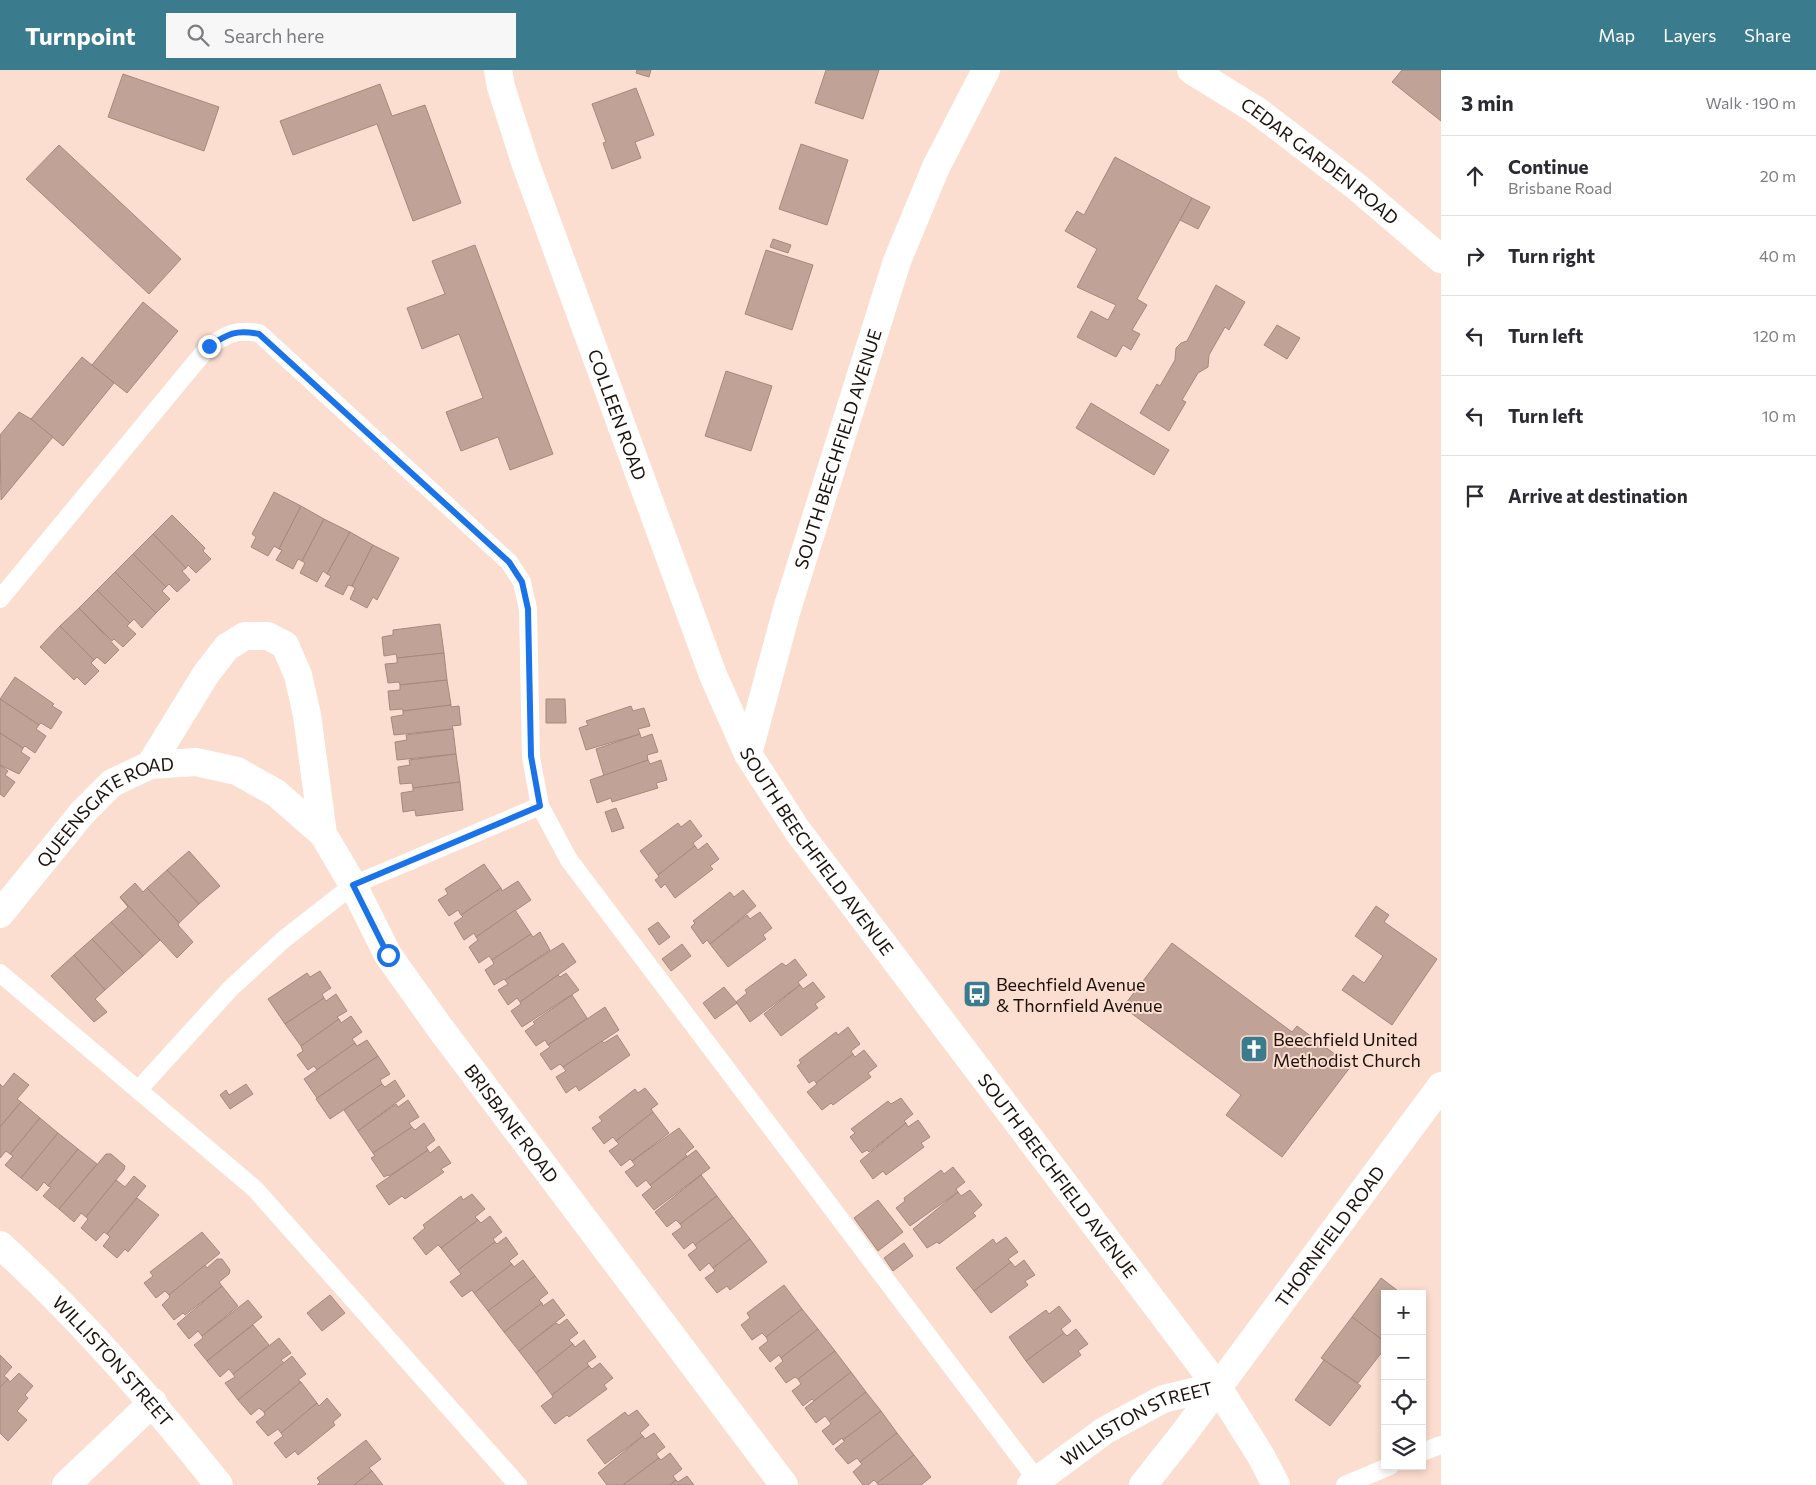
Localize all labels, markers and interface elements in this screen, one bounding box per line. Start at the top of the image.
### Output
search box [166,13,516,58]
text: Turnpoint [25,21,136,50]
icon: search [184,21,212,49]
text: Search here [224,24,324,47]
text: Map [1598,24,1635,46]
text: Layers [1663,24,1716,46]
text: Share [1744,24,1791,46]
text: 3 min [1461,90,1514,115]
street label: CEDAR GARDEN ROAD [1237,93,1403,229]
text: Walk · 190 m [1706,93,1796,112]
text: Continue [1508,155,1588,178]
icon: ahead [1461,162,1489,190]
text: 20 m [1760,166,1796,185]
text: Brisbane Road [1508,178,1612,197]
icon: right [1461,242,1489,270]
text: Turn right [1508,244,1595,267]
text: 40 m [1759,246,1796,265]
icon: left [1461,322,1489,350]
text: Turn left [1508,324,1583,347]
street label: SOUTH BEECHFIELD AVENUE [789,326,886,572]
text: 120 m [1753,326,1796,345]
route end [198,335,221,358]
street label: COLLEEN ROAD [583,346,652,483]
icon: left [1461,402,1489,430]
text: Turn left [1508,404,1583,427]
text: 10 m [1762,406,1796,425]
icon: arrive [1461,482,1489,510]
text: Arrive at destination [1508,484,1688,507]
street label: SOUTH BEECHFIELD AVENUE [736,744,899,960]
street label: QUEENSGATE ROAD [32,752,174,872]
route start [377,944,400,967]
place label: Beechfield Avenue & Thornfield Avenue [996,973,1162,1016]
bus stop icon: Beechfield Avenue & Thornfield Avenue [962,979,992,1009]
place label: Beechfield United Methodist Church [1273,1028,1421,1071]
church icon: Beechfield United Methodist Church [1239,1034,1269,1064]
street label: BRISBANE ROAD [460,1060,563,1187]
street label: SOUTH BEECHFIELD AVENUE [974,1069,1142,1282]
street label: THORNFIELD ROAD [1270,1161,1389,1311]
map controls [1381,1290,1426,1470]
button: + [1381,1290,1426,1335]
street label: WILLISTON STREET [48,1291,178,1431]
button: − [1381,1335,1426,1380]
street label: WILLISTON STREET [1056,1376,1215,1470]
button: locate [1381,1380,1426,1425]
button: layers [1381,1425,1426,1470]

